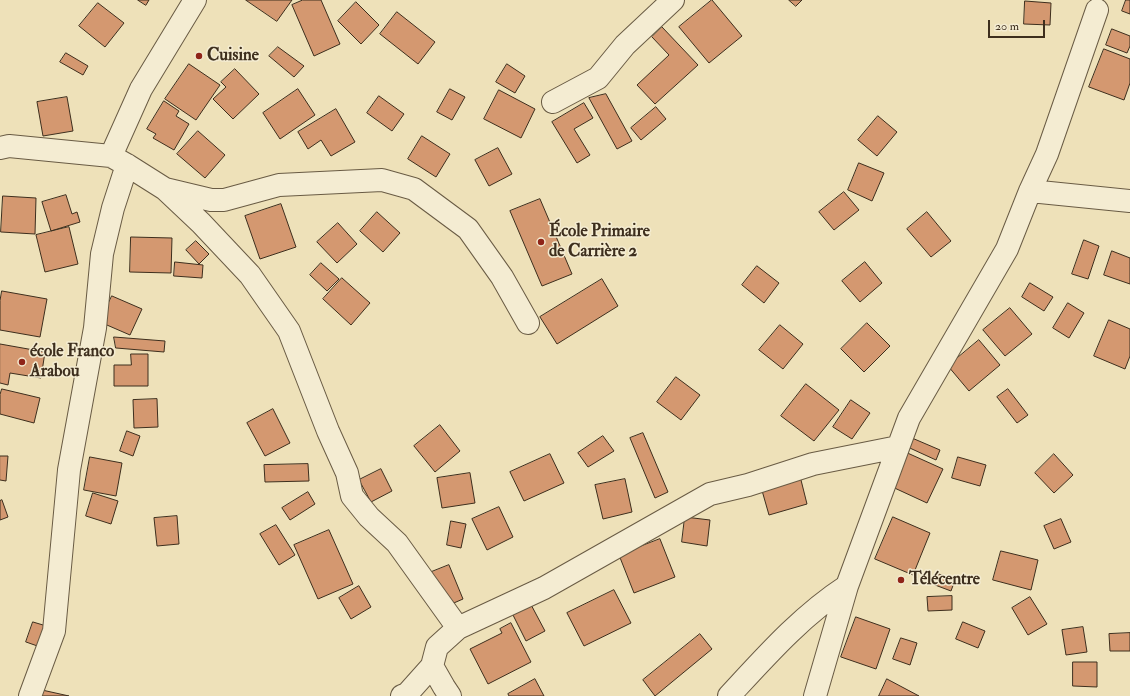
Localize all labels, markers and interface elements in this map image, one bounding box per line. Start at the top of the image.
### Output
scale bar [990,12,1047,38]
text: 20 m [995,19,1019,34]
place label: Cuisine [207,46,259,66]
marker: Cuisine [194,51,204,61]
place label: École Primaire de Carrière 2 [549,222,650,262]
marker: École Primaire de Carrière 2 [536,237,546,247]
place label: école Franco Arabou [30,342,114,382]
marker: école Franco Arabou [17,357,27,367]
place label: Télécentre [909,570,980,590]
marker: Télécentre [896,575,906,585]

